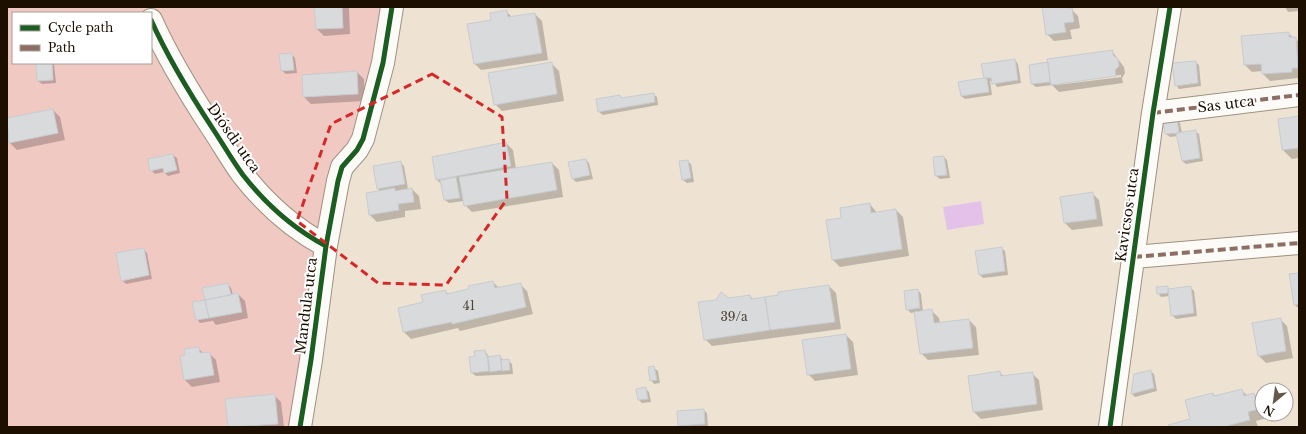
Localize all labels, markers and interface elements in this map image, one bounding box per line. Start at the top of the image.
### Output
legend [12,12,152,64]
text: Cycle path [48,20,113,35]
text: Path [48,40,76,55]
street label: Sas utca [1197,92,1256,116]
street label: Diósdi utca [203,100,265,176]
street label: Kavicsos utca [1111,166,1143,263]
street label: Mandula utca [291,256,321,356]
house number: 41 [463,298,475,313]
house number: 39/a [720,309,748,324]
north arrow [1254,382,1294,422]
text: N [1261,402,1277,419]

